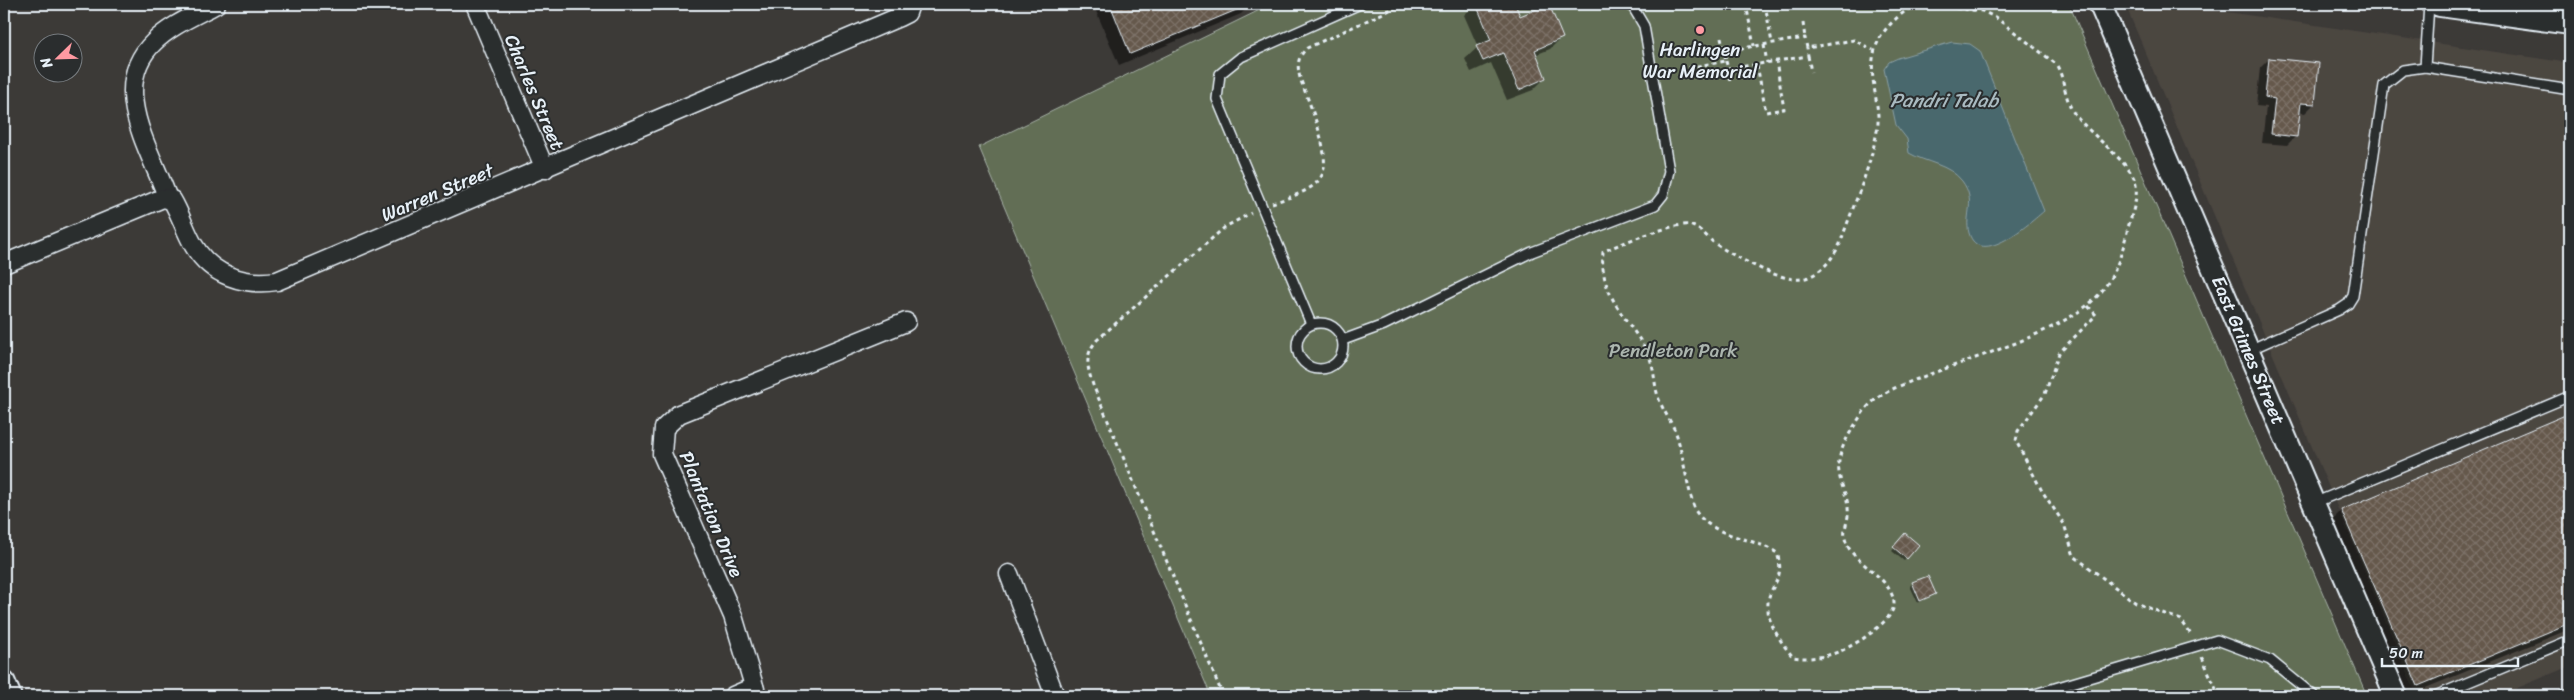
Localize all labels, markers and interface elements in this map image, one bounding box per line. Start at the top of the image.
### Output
marker: Harlingen War Memorial [1694,24,1706,36]
street label: Charles Street [495,29,574,155]
north arrow [32,32,82,82]
place label: Harlingen War Memorial [1643,33,1758,88]
text: N [33,53,60,73]
water label: Pandri Talab [1890,83,1999,118]
street label: Warren Street [376,153,500,231]
street label: East Grimes Street [2202,270,2295,430]
park label: Pendleton Park [1609,334,1738,367]
street label: Plantation Drive [670,446,753,583]
scale bar [2382,635,2518,667]
text: 50 m [2389,640,2424,666]

